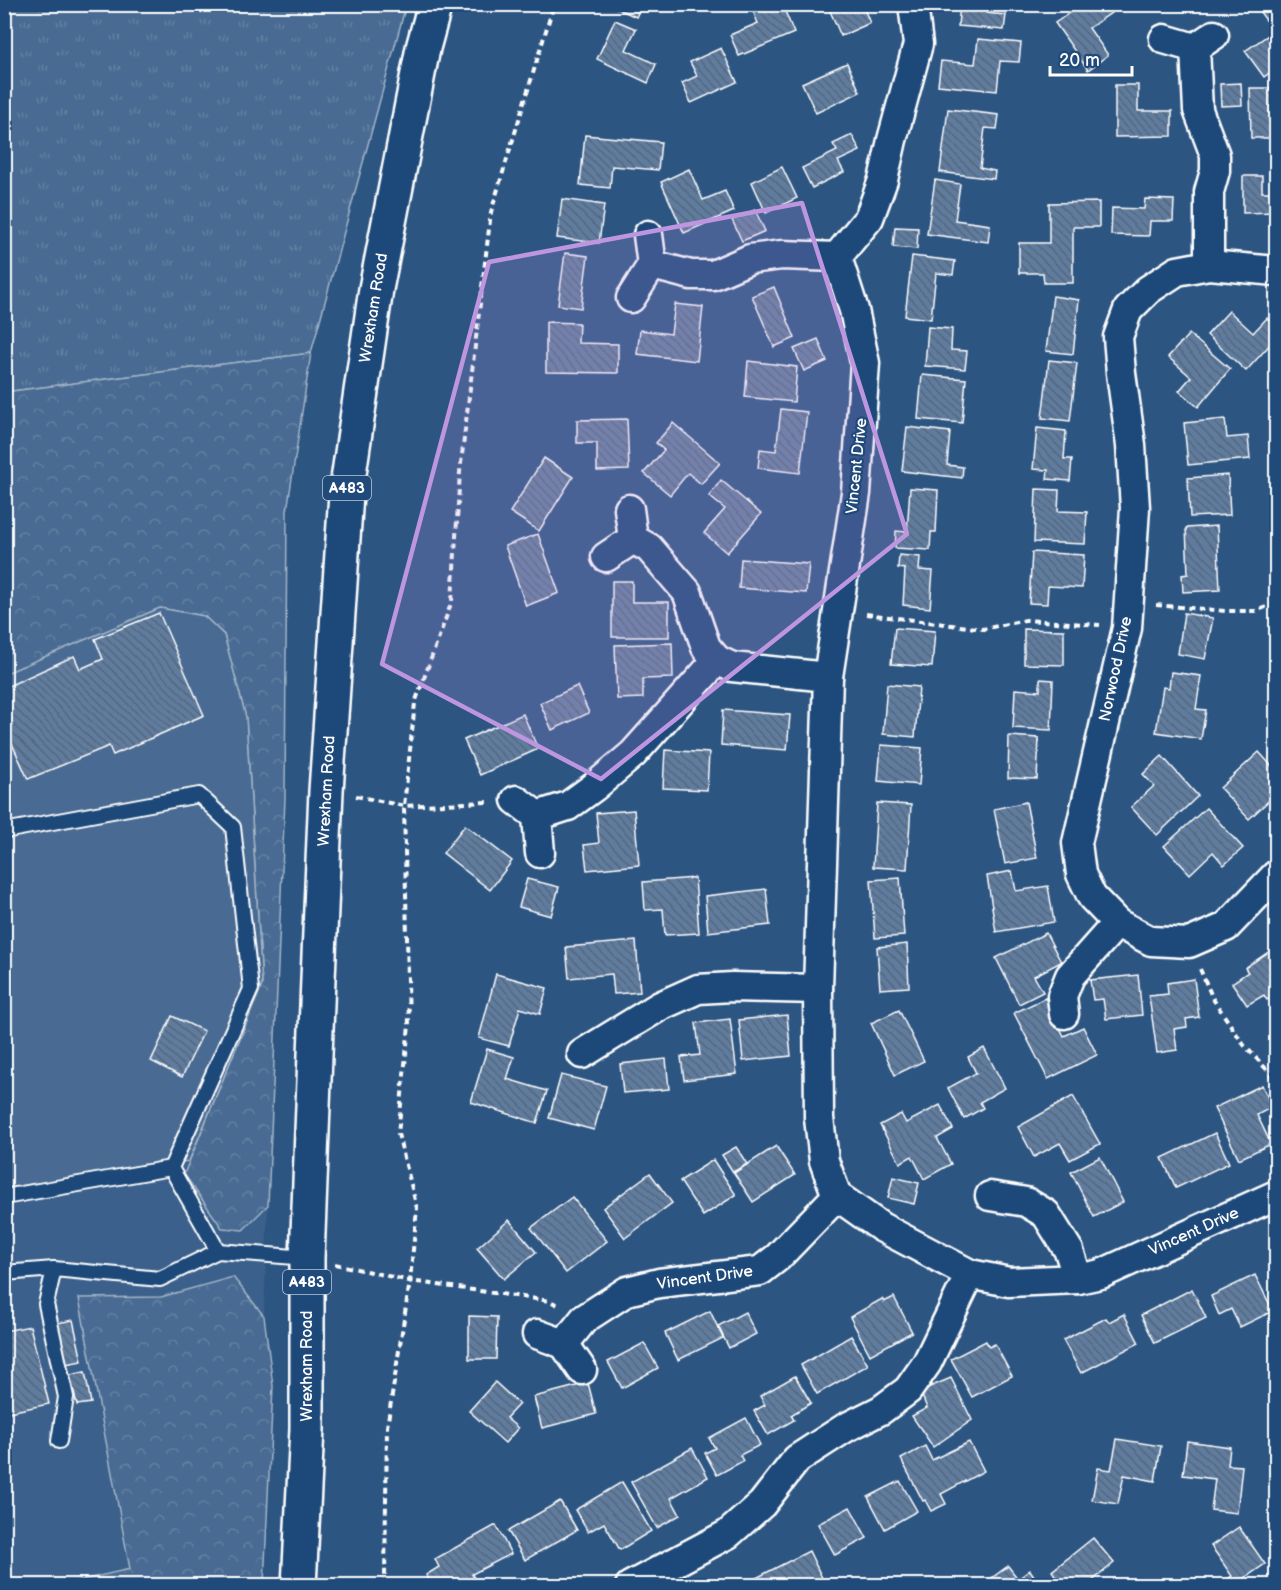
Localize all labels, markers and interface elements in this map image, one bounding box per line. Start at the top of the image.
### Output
scale bar [1050,39,1132,77]
text: 20 m [1059,50,1100,71]
street label: Wrexham Road [356,252,392,364]
street label: Vincent Drive [843,416,872,515]
road number: A483 [323,476,371,500]
street label: Norwood Drive [1096,614,1137,723]
street label: Wrexham Road [315,735,339,847]
street label: Vincent Drive [1146,1203,1242,1260]
street label: Vincent Drive [656,1262,755,1294]
road number: A483 [283,1270,331,1294]
street label: Wrexham Road [298,1311,317,1421]

